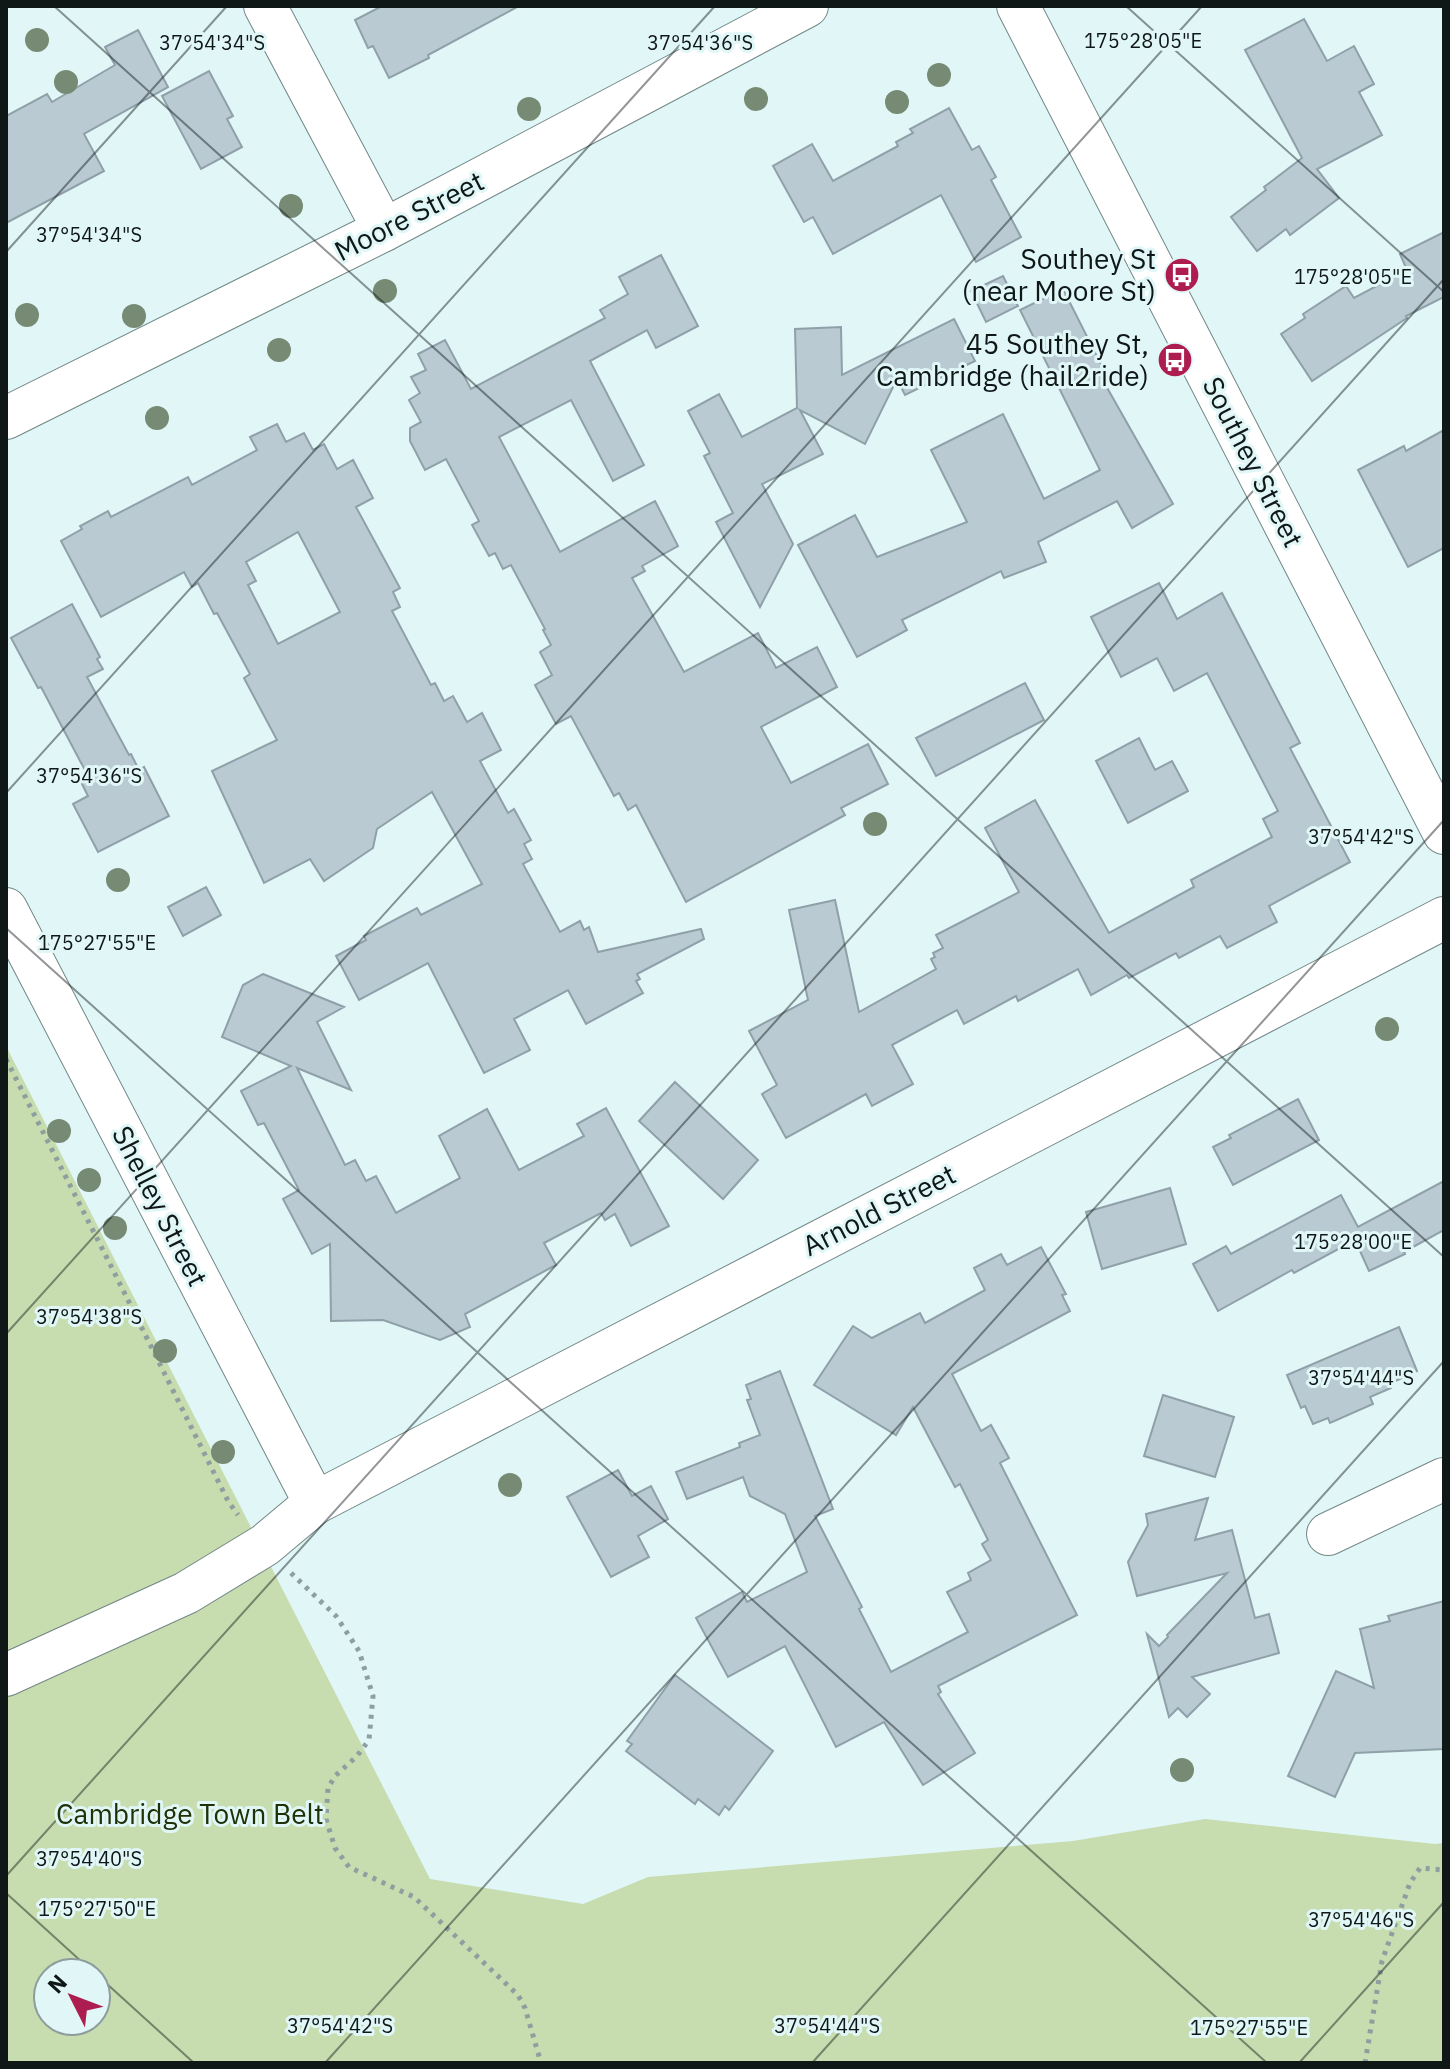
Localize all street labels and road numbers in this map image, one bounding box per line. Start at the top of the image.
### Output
street label: Moore Street [328,162,490,269]
street label: Southey Street [1195,370,1312,553]
street label: Shelley Street [104,1119,217,1292]
street label: Arnold Street [796,1155,962,1264]

